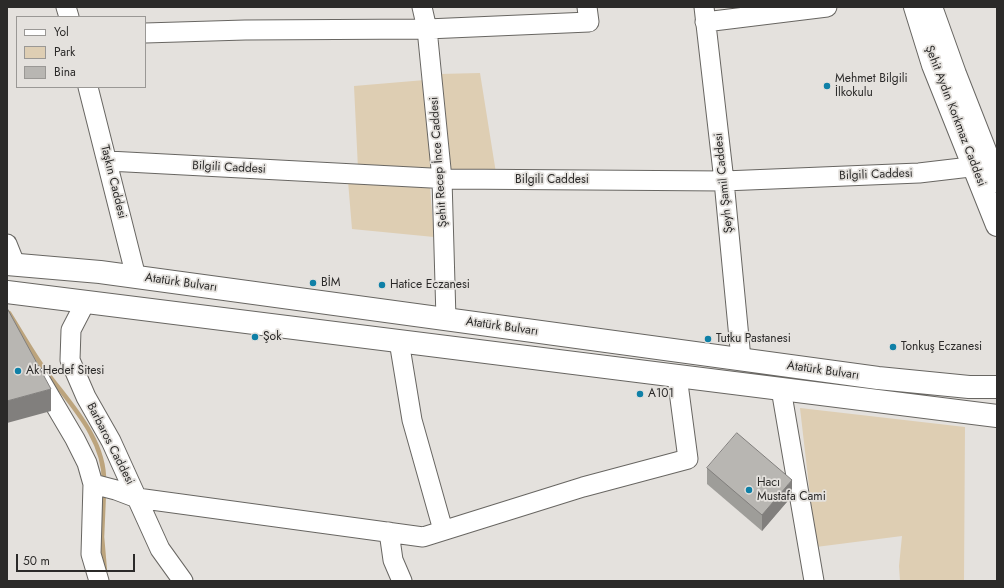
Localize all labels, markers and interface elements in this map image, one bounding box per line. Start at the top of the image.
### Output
legend [16,16,146,88]
text: Yol [54,23,69,41]
text: Park [54,43,75,61]
street label: Şehit Aydın Korkmaz Caddesi [921,44,989,188]
text: Bina [54,63,76,81]
place label: Mehmet Bilgili İlkokulu [835,72,908,100]
marker: Mehmet Bilgili İlkokulu [822,81,832,91]
street label: Şehit Recep İnce Caddesi [427,96,451,228]
street label: Şeyh Şamil Caddesi [712,132,736,234]
street label: Taşkın Caddesi [97,144,129,220]
street label: Bilgili Caddesi [192,159,266,177]
street label: Bilgili Caddesi [839,167,913,183]
street label: Bilgili Caddesi [515,173,589,187]
street label: Atatürk Bulvarı [144,271,218,295]
place label: BİM [321,276,340,290]
marker: BİM [308,278,318,288]
place label: Hatice Eczanesi [390,278,470,292]
marker: Hatice Eczanesi [377,280,387,290]
street label: Atatürk Bulvarı [465,315,539,339]
place label: Şok [263,330,281,344]
marker: Şok [250,332,260,342]
place label: Tutku Pastanesi [716,332,791,346]
marker: Tutku Pastanesi [703,334,713,344]
place label: Tonkuş Eczanesi [901,340,982,354]
marker: Tonkuş Eczanesi [888,342,898,352]
street label: Atatürk Bulvarı [786,359,860,383]
place label: Ak Hedef Sitesi [26,364,104,378]
marker: Ak Hedef Sitesi [13,366,23,376]
place label: A101 [648,387,674,401]
marker: A101 [635,389,645,399]
street label: Barbaros Caddesi [83,401,137,487]
place label: Hacı Mustafa Cami [757,476,826,504]
marker: Hacı Mustafa Cami [744,485,754,495]
scale bar [18,546,137,572]
text: 50 m [23,552,50,570]

